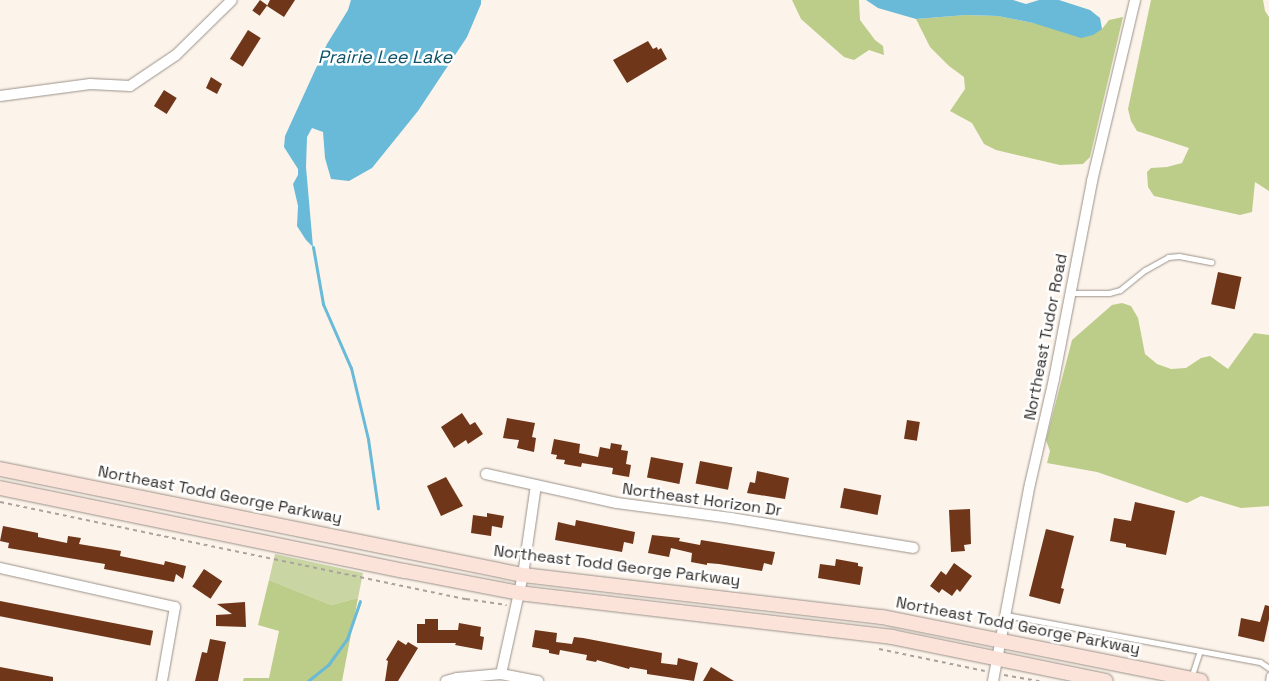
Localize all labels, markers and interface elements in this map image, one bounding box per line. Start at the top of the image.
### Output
water label: Prairie Lee Lake [318,46,452,68]
street label: Northeast Tudor Road [1020,252,1072,422]
street label: Northeast Todd George Parkway [96,462,344,528]
street label: Northeast Horizon Dr [621,479,783,521]
street label: Northeast Todd George Parkway [492,541,742,591]
street label: Northeast Todd George Parkway [894,593,1142,659]

